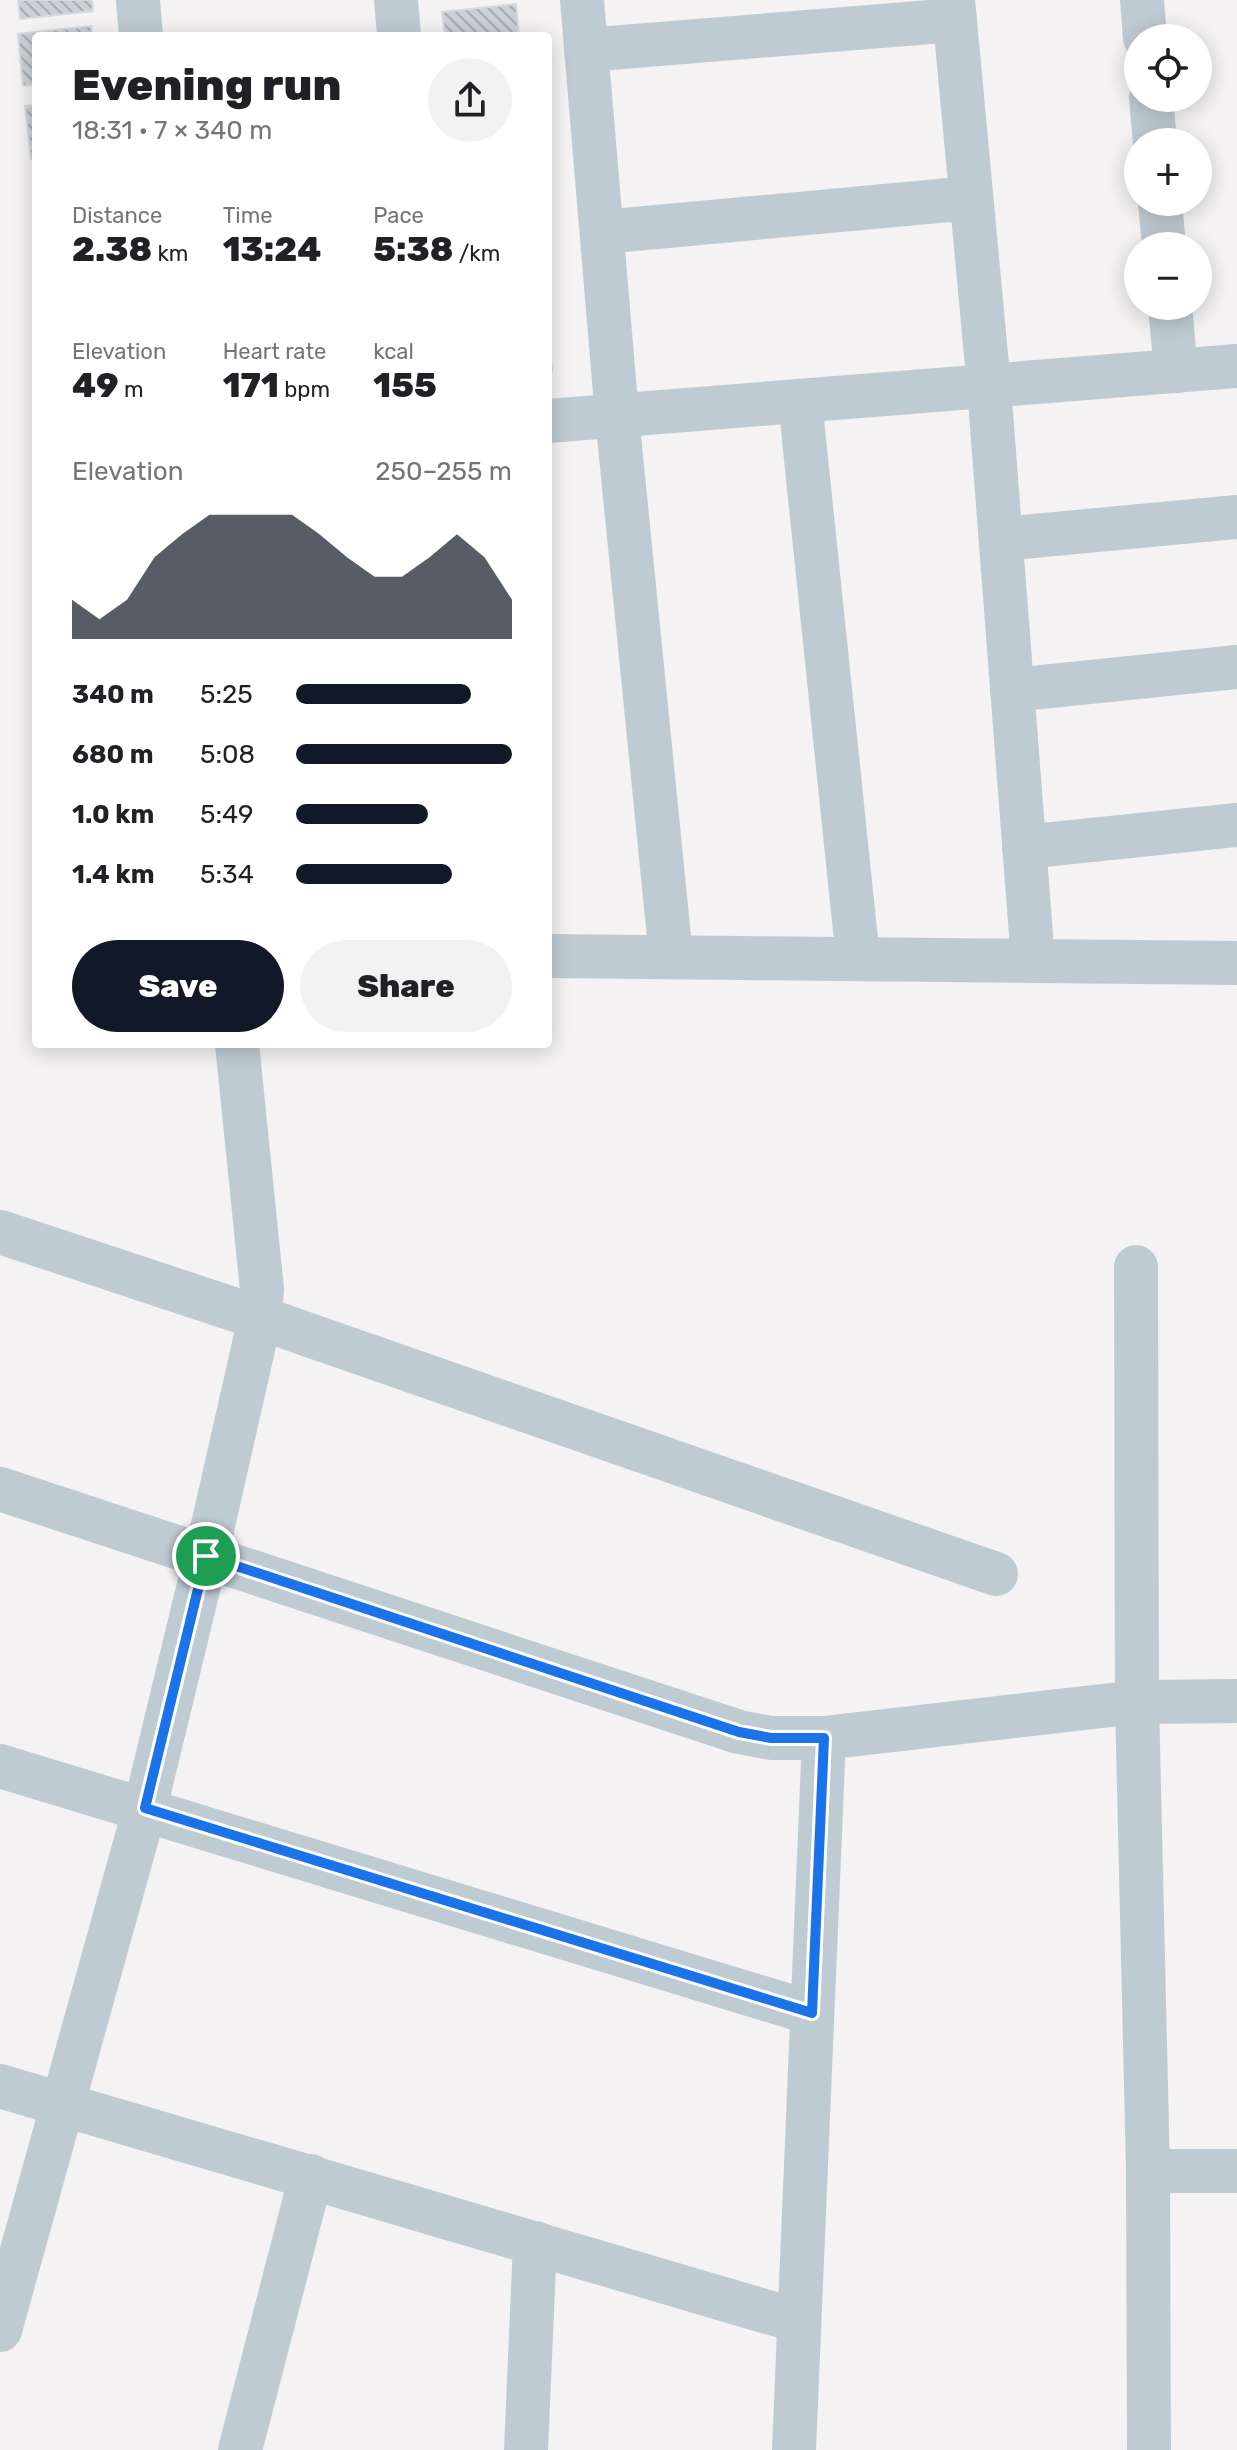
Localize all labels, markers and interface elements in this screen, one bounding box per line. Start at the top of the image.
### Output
map controls [1124,24,1212,320]
button: locate [1124,24,1212,112]
button: share [428,58,512,142]
text: Evening run [72,59,341,111]
text: 18:31 · 7 × 340 m [72,115,272,146]
button: + [1124,128,1212,216]
text: Distance [72,202,162,229]
text: Time [223,202,273,229]
text: Pace [373,202,424,229]
text: 2.38 [72,229,152,270]
text: 13:24 [223,229,321,270]
text: 5:38 [373,229,453,270]
button: − [1124,232,1212,320]
text: km [152,240,188,267]
text: /km [453,240,500,267]
text: Elevation [72,338,166,365]
text: Heart rate [223,338,326,365]
text: kcal [373,338,414,365]
text: 49 [72,365,119,406]
text: 171 [223,365,279,406]
text: 155 [373,365,437,406]
text: m [119,376,144,403]
text: bpm [279,376,330,403]
text: Elevation [72,456,183,487]
text: 250–255 m [375,456,512,487]
text: 340 m [72,679,154,710]
text: 5:25 [200,679,253,710]
text: 680 m [72,739,154,770]
text: 5:08 [200,739,255,770]
text: 1.0 km [72,799,154,830]
text: 5:49 [200,799,253,830]
text: 1.4 km [72,859,154,890]
text: 5:34 [200,859,254,890]
button: Save [72,940,284,1032]
button: Share [300,940,512,1032]
pin [172,1522,240,1590]
icon: arrive [184,1534,228,1578]

